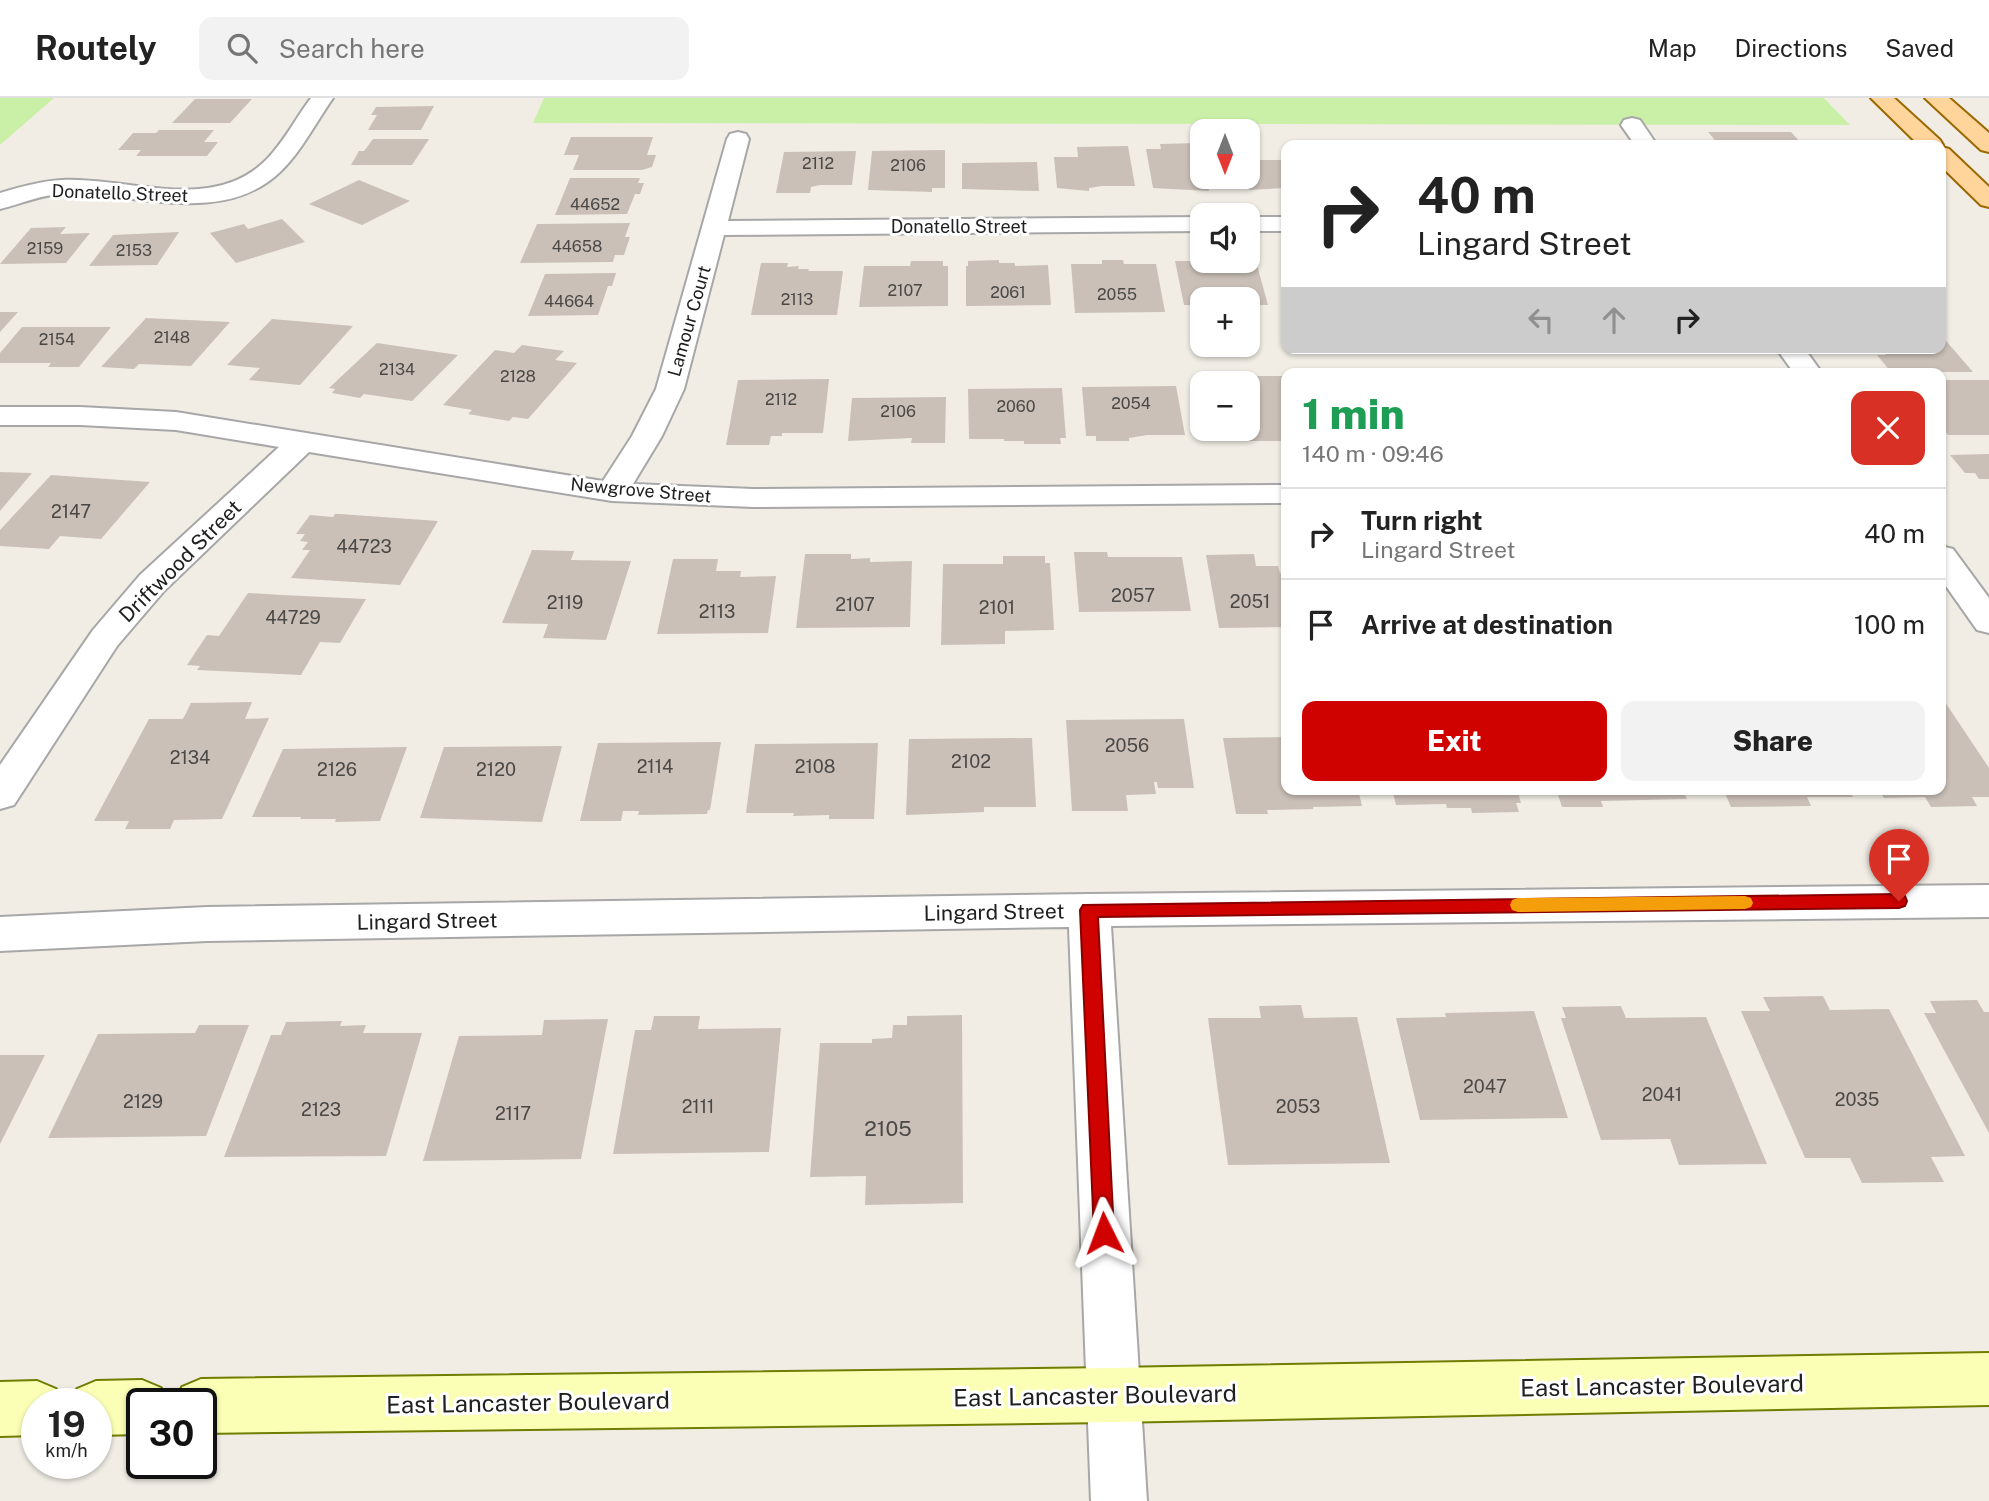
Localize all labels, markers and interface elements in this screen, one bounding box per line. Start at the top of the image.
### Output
search box [199,17,689,80]
text: Routely [35,29,157,67]
icon: search [223,29,261,67]
text: Search here [279,33,425,64]
text: Map [1648,34,1697,62]
text: Directions [1735,34,1847,62]
text: Saved [1885,34,1954,62]
north arrow [1190,119,1260,189]
map controls [1190,119,1260,441]
house number: 2112 [802,154,834,173]
house number: 2106 [890,156,926,175]
text: 40 m [1417,166,1536,224]
icon: right [1302,168,1393,259]
street label: Donatello Street [51,180,189,206]
house number: 44652 [570,195,620,214]
button: sound [1190,203,1260,273]
street label: Donatello Street [891,216,1027,237]
text: Lingard Street [1417,225,1632,262]
house number: 44658 [552,237,602,256]
house number: 2159 [27,239,63,258]
house number: 2153 [116,241,152,260]
street label: Lamour Court [663,263,715,379]
house number: 2107 [887,281,923,300]
house number: 2061 [990,283,1026,302]
house number: 2055 [1097,285,1137,304]
button: + [1190,287,1260,357]
house number: 2113 [781,290,813,309]
house number: 44664 [544,292,594,311]
icon: left [1522,301,1560,339]
icon: ahead [1595,301,1633,339]
icon: right [1668,301,1706,339]
house number: 2148 [154,328,190,347]
house number: 2154 [39,330,75,349]
house number: 2134 [379,360,415,379]
house number: 2128 [500,367,536,386]
button: − [1190,371,1260,441]
text: 1 min [1302,389,1405,438]
house number: 2112 [765,390,797,409]
button: close [1851,391,1925,465]
house number: 2054 [1111,394,1151,413]
house number: 2060 [997,397,1036,416]
house number: 2106 [880,402,916,421]
text: 140 m · 09:46 [1302,440,1444,467]
street label: Newgrove Street [570,473,712,507]
street label: Driftwood Street [114,495,246,627]
house number: 2147 [51,501,91,522]
text: Turn right [1361,505,1483,536]
icon: right [1302,515,1340,553]
text: 40 m [1864,518,1925,549]
house number: 44723 [336,536,392,557]
text: Lingard Street [1361,536,1515,563]
house number: 2057 [1111,585,1155,606]
house number: 2051 [1230,591,1270,612]
house number: 2119 [547,592,583,613]
house number: 2107 [835,594,875,615]
house number: 2101 [979,597,1015,618]
house number: 2113 [699,601,735,622]
icon: arrive [1302,606,1340,644]
house number: 44729 [265,607,321,628]
text: Arrive at destination [1361,609,1613,640]
text: 100 m [1854,609,1925,640]
button: Exit [1302,701,1607,781]
button: Share [1621,701,1925,781]
house number: 2056 [1105,735,1149,756]
house number: 2134 [170,747,210,768]
house number: 2102 [951,751,991,772]
house number: 2114 [637,756,673,777]
house number: 2108 [795,756,835,777]
house number: 2126 [317,759,357,780]
house number: 2120 [476,759,516,780]
pin [1869,829,1929,901]
icon: arrive [1880,840,1918,878]
street label: Lingard Street [923,898,1065,926]
street label: Lingard Street [356,907,498,935]
house number: 2047 [1463,1076,1507,1097]
house number: 2041 [1642,1084,1682,1105]
house number: 2035 [1835,1089,1879,1110]
house number: 2129 [123,1091,163,1112]
house number: 2111 [682,1096,714,1117]
house number: 2053 [1276,1096,1320,1117]
house number: 2123 [301,1099,341,1120]
house number: 2117 [495,1103,531,1124]
house number: 2105 [864,1116,912,1141]
position arrow [1067,1196,1141,1270]
street label: East Lancaster Boulevard [1520,1369,1804,1401]
street label: East Lancaster Boulevard [953,1379,1237,1411]
street label: East Lancaster Boulevard [386,1386,670,1418]
speed limit sign: 30 [126,1388,217,1479]
text: 19 [47,1404,86,1445]
text: km/h [45,1440,88,1461]

